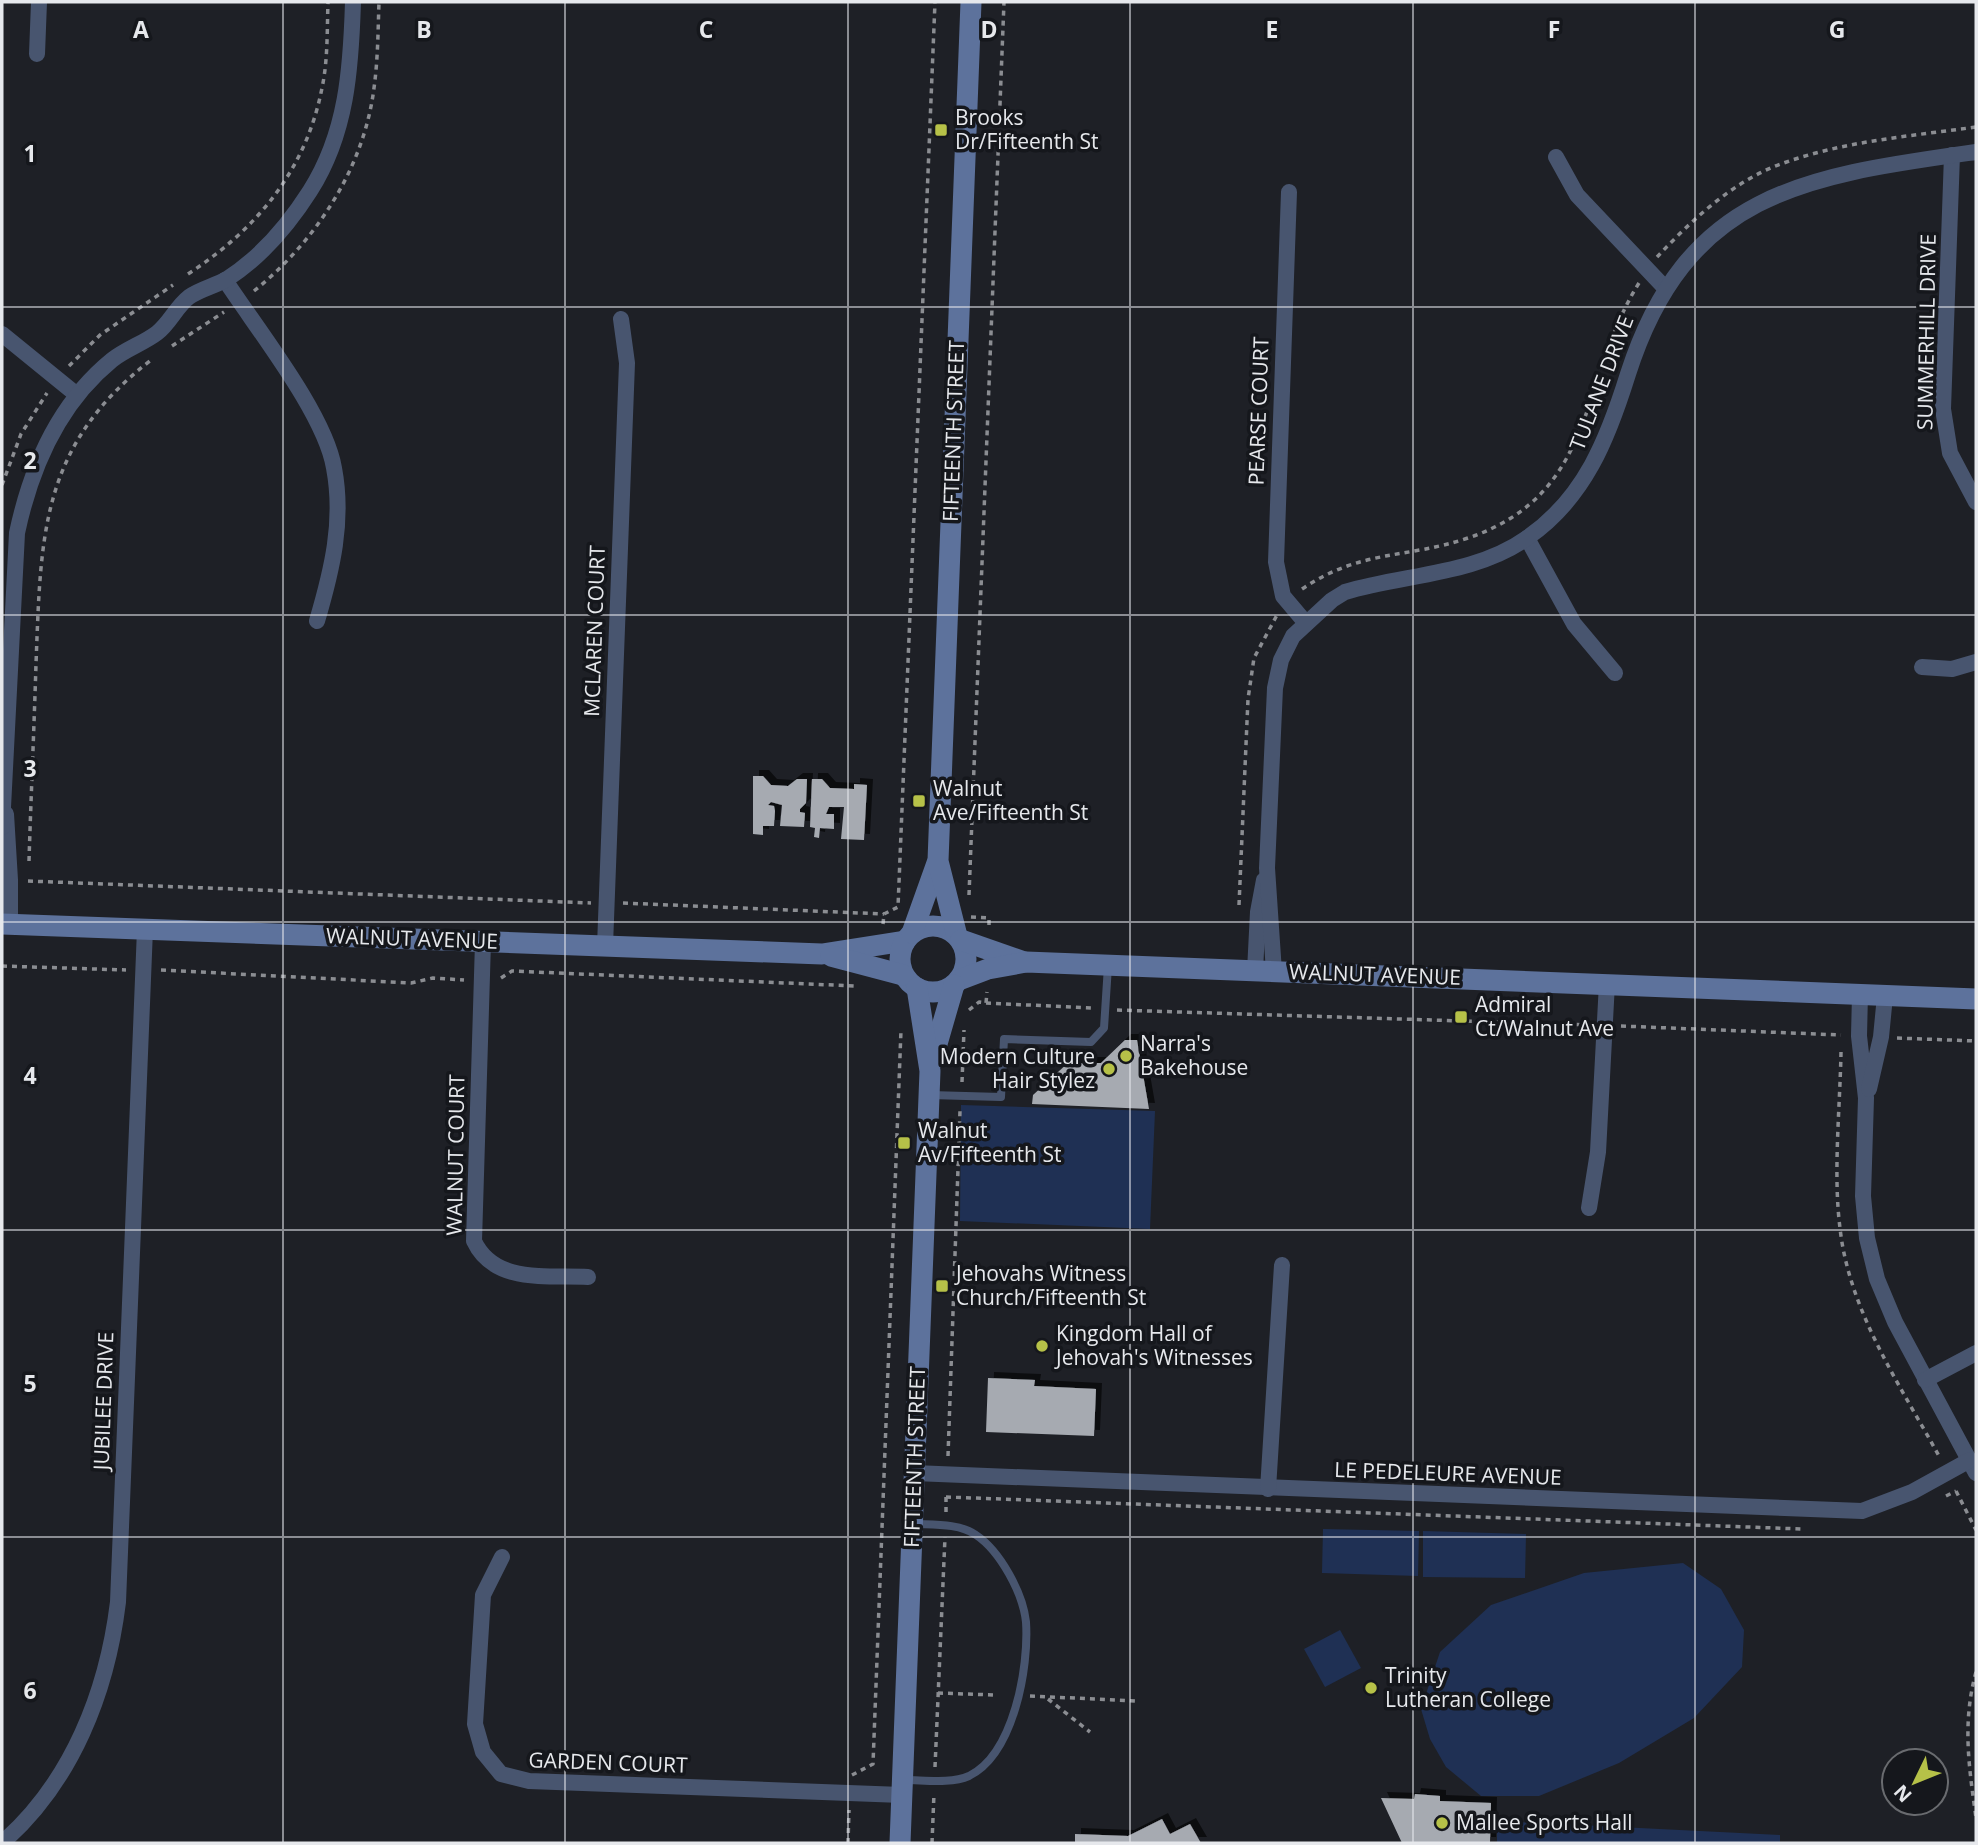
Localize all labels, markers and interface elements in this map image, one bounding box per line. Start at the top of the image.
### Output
text: A [133,13,149,45]
text: B [416,13,432,45]
text: C [699,13,713,45]
text: D [980,13,998,45]
text: E [1266,13,1278,45]
text: F [1548,13,1560,45]
text: G [1829,13,1845,45]
place label: Brooks Dr/Fifteenth St [955,103,1099,155]
marker: Brooks Dr/Fifteenth St [933,122,949,138]
text: 1 [23,137,37,169]
street label: SUMMERHILL DRIVE [1910,234,1942,430]
street label: TULANE DRIVE [1562,311,1640,454]
street label: PEARSE COURT [1241,336,1275,486]
street label: FIFTEENTH STREET [936,339,970,522]
text: 2 [23,444,37,476]
street label: MCLAREN COURT [577,544,611,717]
text: 3 [23,752,37,784]
place label: Walnut Ave/Fifteenth St [933,774,1088,826]
marker: Walnut Ave/Fifteenth St [911,793,927,809]
street label: WALNUT AVENUE [326,921,498,955]
street label: WALNUT AVENUE [1289,957,1461,991]
place label: Admiral Ct/Walnut Ave [1475,990,1614,1042]
marker: Admiral Ct/Walnut Ave [1453,1009,1469,1025]
place label: Narra's Bakehouse [1140,1029,1248,1081]
place label: Modern Culture Hair Stylez [940,1042,1095,1094]
marker: Narra's Bakehouse [1118,1048,1134,1064]
text: 4 [23,1059,37,1091]
marker: Modern Culture Hair Stylez [1101,1061,1117,1077]
street label: WALNUT COURT [440,1074,470,1236]
place label: Walnut Av/Fifteenth St [918,1116,1061,1168]
marker: Walnut Av/Fifteenth St [896,1135,912,1151]
place label: Jehovahs Witness Church/Fifteenth St [954,1259,1146,1311]
marker: Jehovahs Witness Church/Fifteenth St [934,1278,950,1294]
place label: Kingdom Hall of Jehovah's Witnesses [1054,1319,1253,1371]
street label: JUBILEE DRIVE [87,1331,119,1473]
marker: Kingdom Hall of Jehovah's Witnesses [1034,1338,1050,1354]
street label: FIFTEENTH STREET [897,1365,931,1548]
text: 5 [23,1367,37,1399]
street label: LE PEDELEURE AVENUE [1334,1455,1562,1491]
place label: Trinity Lutheran College [1385,1661,1551,1713]
text: 6 [23,1674,37,1706]
marker: Trinity Lutheran College [1363,1680,1379,1696]
street label: GARDEN COURT [528,1745,688,1779]
north arrow [1880,1747,1950,1817]
text: N [1888,1779,1917,1808]
place label: Mallee Sports Hall [1456,1808,1632,1836]
marker: Mallee Sports Hall [1434,1815,1450,1831]

